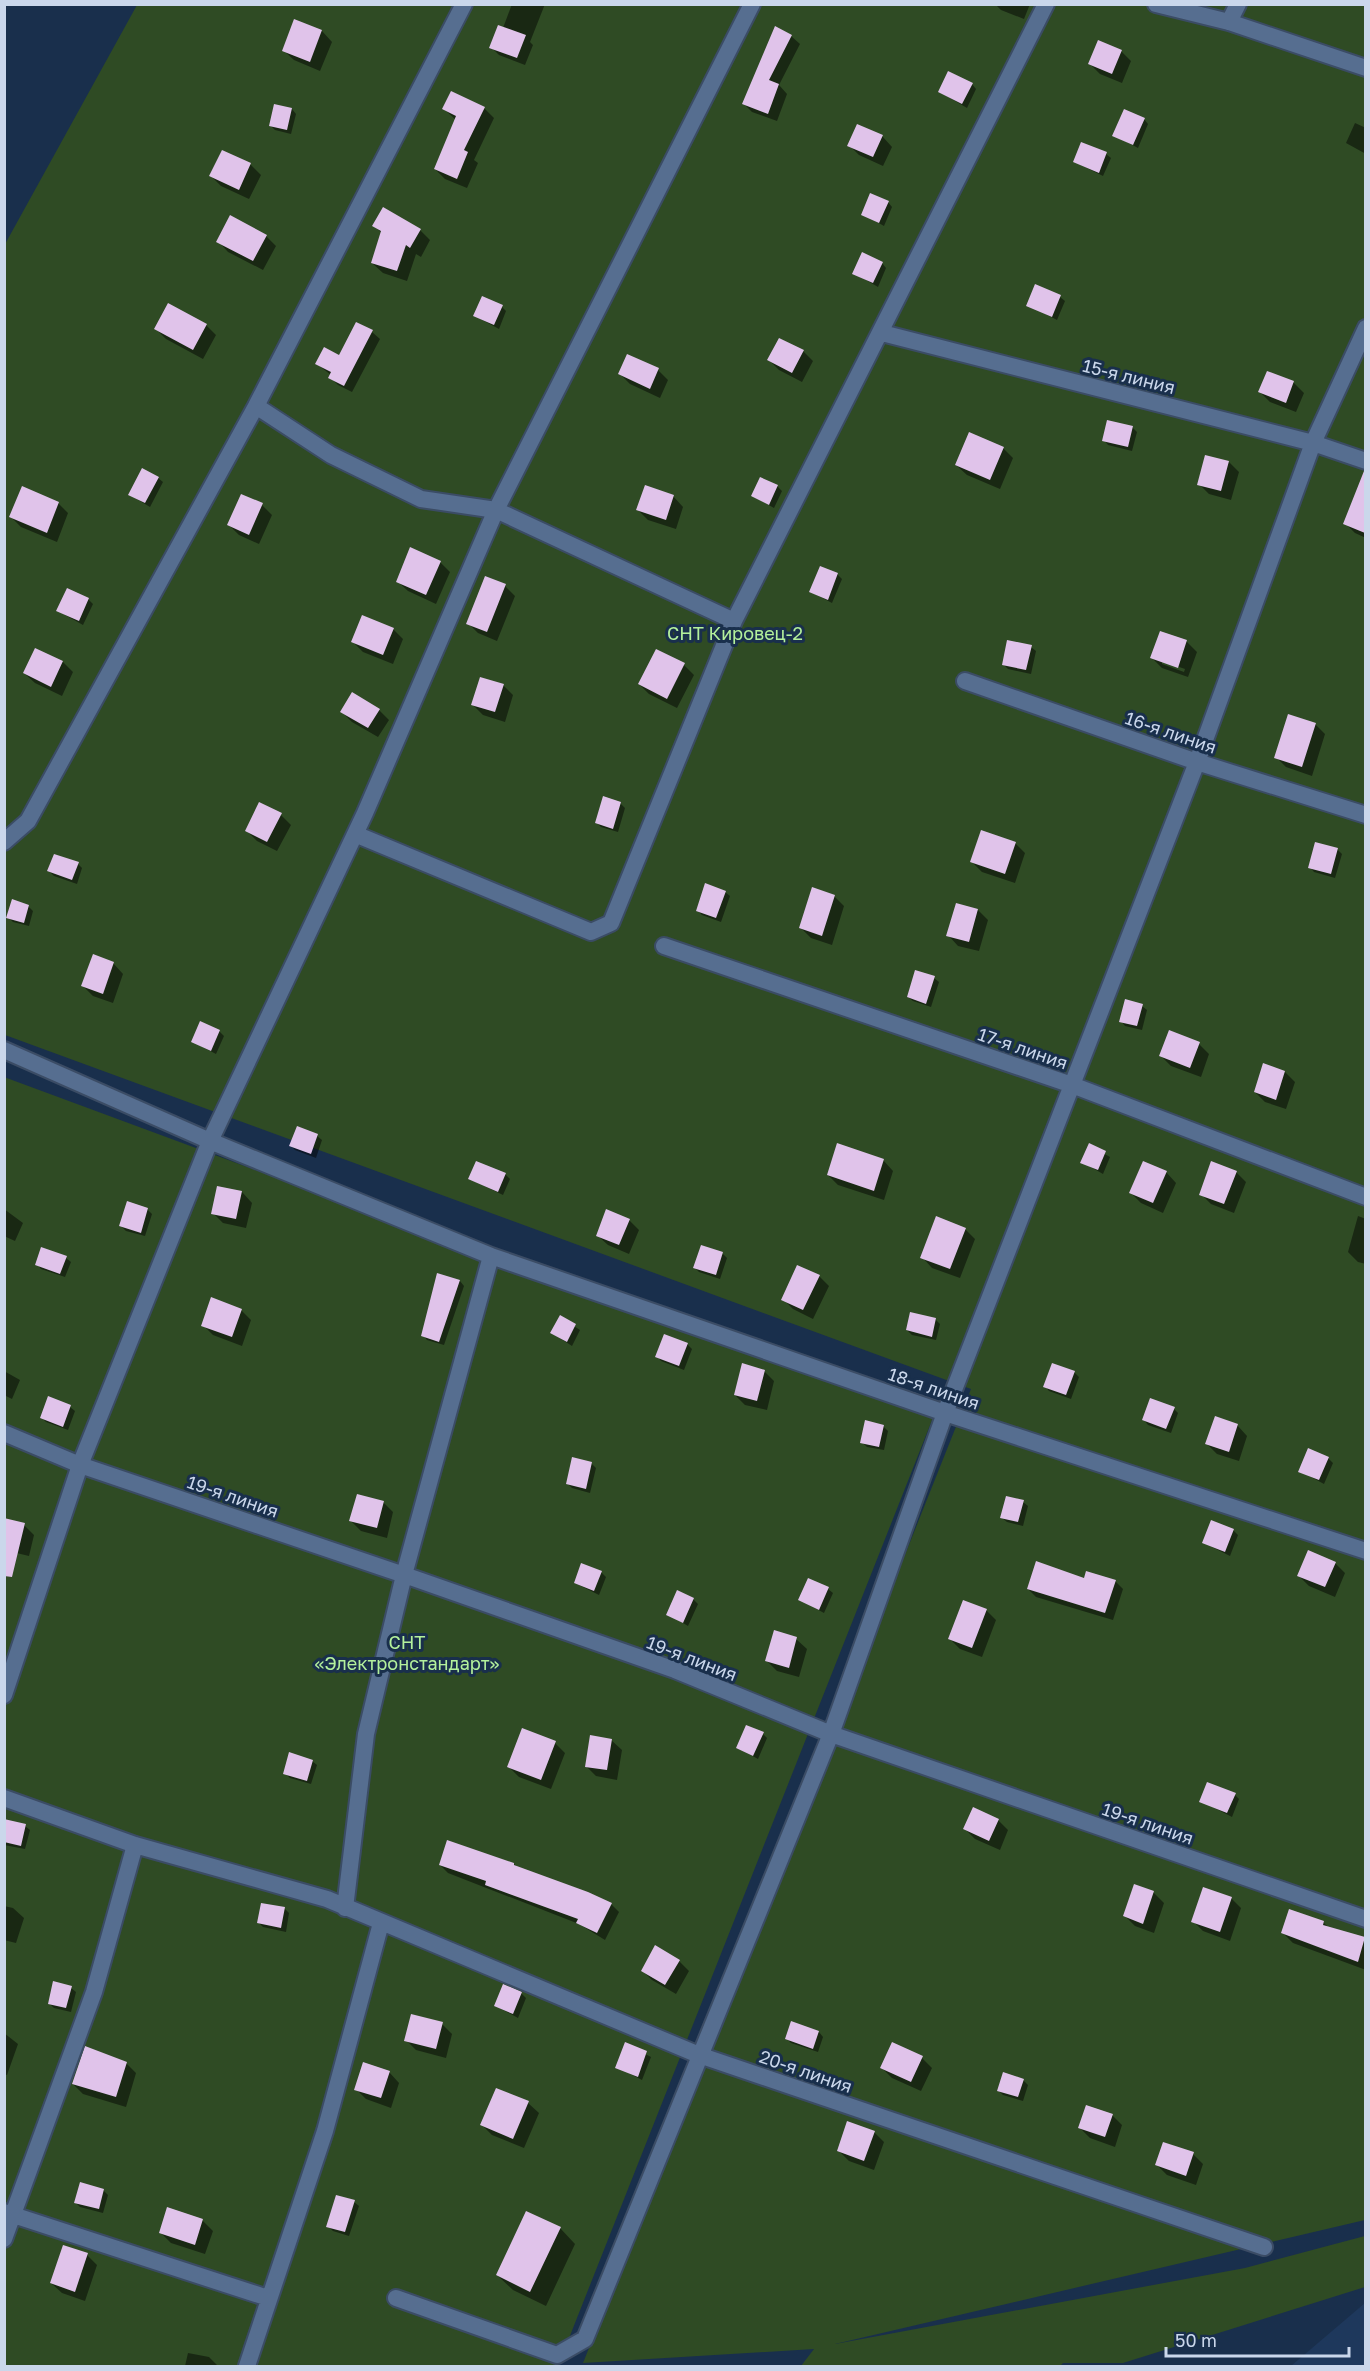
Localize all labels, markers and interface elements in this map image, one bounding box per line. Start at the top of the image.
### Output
street label: 15-я линия [1080,354,1178,398]
park label: СНТ Кировец-2 [667,622,803,644]
street label: 16-я линия [1123,706,1219,758]
street label: 17-я линия [975,1022,1071,1074]
street label: 18-я линия [885,1362,983,1414]
street label: 19-я линия [185,1470,281,1522]
park label: СНТ «Электронстандарт» [315,1631,500,1674]
street label: 19-я линия [644,1631,740,1685]
street label: 19-я линия [1100,1797,1196,1849]
street label: 20-я линия [757,2045,855,2097]
scale bar [1166,2320,1349,2358]
text: 50 m [1175,2329,1217,2351]

